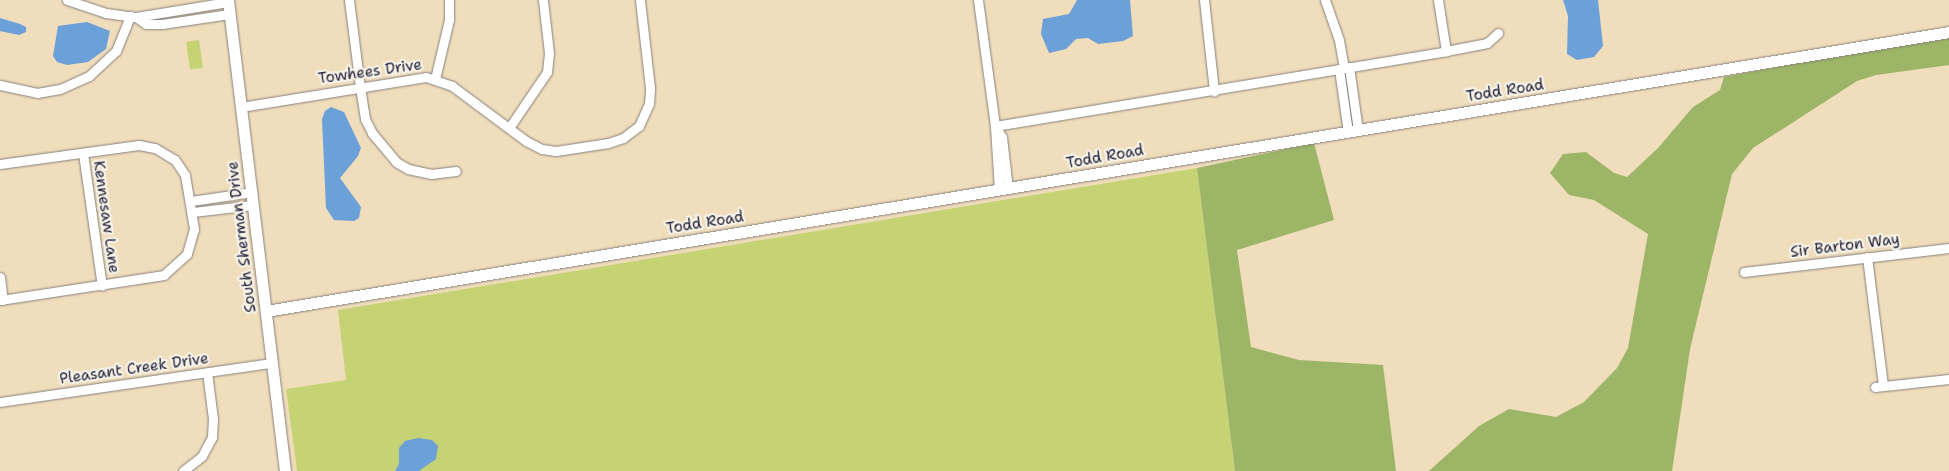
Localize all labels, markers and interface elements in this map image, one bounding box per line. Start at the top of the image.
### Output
street label: Towhees Drive [317,56,423,88]
street label: Todd Road [1465,76,1545,106]
street label: Todd Road [1065,141,1145,173]
street label: Kennesaw Lane [89,160,123,274]
street label: South Sherman Drive [224,160,260,314]
street label: Todd Road [665,208,745,238]
street label: Sir Barton Way [1789,230,1901,262]
street label: Pleasant Creek Drive [58,350,210,388]

